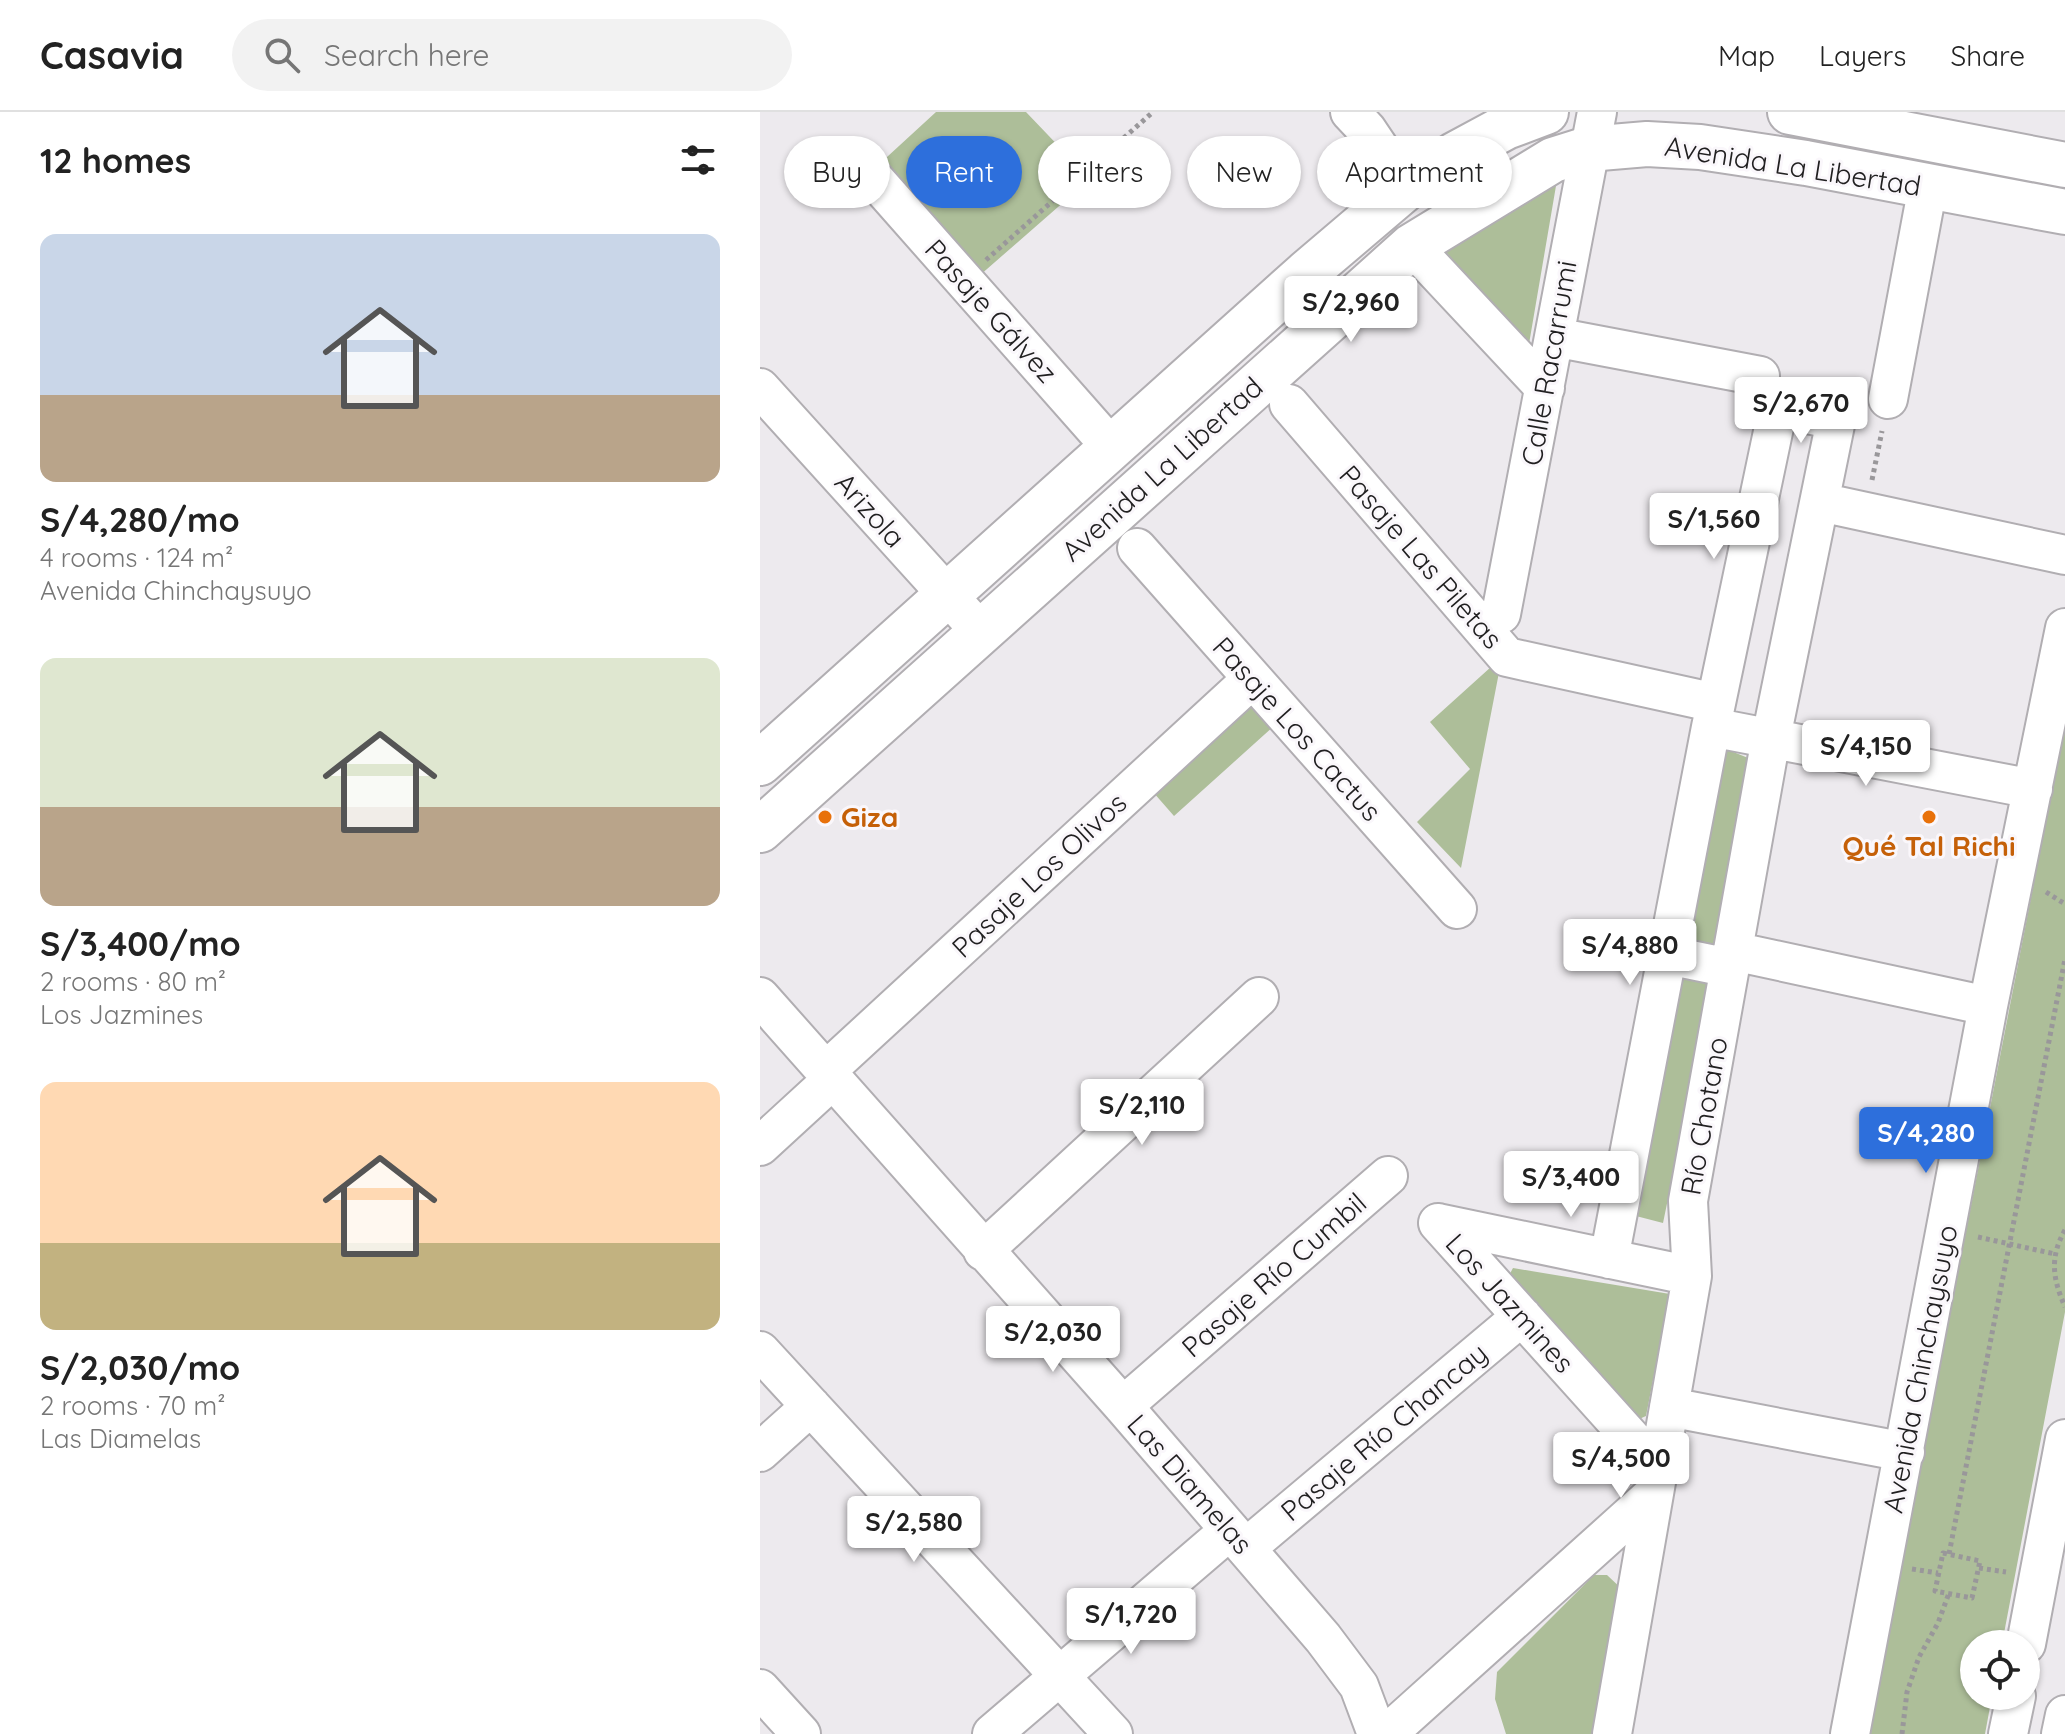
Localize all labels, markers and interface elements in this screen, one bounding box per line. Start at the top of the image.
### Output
search box [232,19,792,91]
text: Casavia [40,31,184,79]
icon: search [260,33,304,77]
text: Search here [324,36,490,74]
text: Map [1718,38,1775,73]
text: Layers [1819,38,1906,73]
text: Share [1950,38,2025,73]
street label: Avenida La Libertad [1662,128,1924,203]
chip: Buy [784,136,890,208]
chip: Rent [906,136,1022,208]
chip: Filters [1038,136,1171,208]
chip: New [1187,136,1301,208]
chip: Apartment [1317,136,1512,208]
icon: filters [676,138,720,182]
text: 12 homes [40,139,191,182]
street label: Pasaje Gálvez [918,232,1065,390]
street label: Calle Racarrumi [1513,258,1584,468]
pin: S/2,960 [1277,276,1425,344]
text: S/2,960 [1302,285,1400,318]
icon: home [308,286,452,430]
street label: Avenida La Libertad [1054,369,1270,568]
pin: S/2,670 [1727,377,1875,445]
text: S/2,670 [1753,386,1849,419]
street label: Pasaje Las Piletas [1332,458,1511,656]
street label: Arizola [828,465,913,554]
pin: S/1,560 [1640,493,1788,561]
text: S/4,280/mo [40,498,240,541]
text: S/1,560 [1668,502,1760,535]
text: 4 rooms · 124 m² [40,541,233,574]
text: Avenida Chinchaysuyo [40,574,312,607]
street label: Pasaje Los Cactus [1205,629,1389,828]
icon: home [308,710,452,854]
pin: S/4,150 [1792,720,1940,788]
text: S/4,150 [1820,729,1912,762]
street label: Pasaje Los Olivos [944,785,1133,965]
place label: Giza [841,799,898,834]
marker: Giza [816,808,834,826]
marker: Qué Tal Richi [1920,808,1938,826]
place label: Qué Tal Richi [1842,828,2016,863]
pin: S/4,880 [1556,919,1704,987]
text: S/3,400/mo [40,922,241,965]
text: S/4,880 [1581,928,1679,961]
text: 2 rooms · 80 m² [40,965,226,998]
text: Los Jazmines [40,998,203,1031]
street label: Río Chotano [1672,1034,1735,1198]
pin: S/2,110 [1068,1079,1216,1147]
text: S/2,110 [1099,1088,1185,1121]
pin: S/4,280 [1852,1107,2000,1175]
text: S/4,280 [1877,1116,1975,1149]
icon: home [308,1134,452,1278]
pin: S/3,400 [1497,1151,1645,1219]
text: S/3,400 [1522,1160,1620,1193]
street label: Pasaje Río Cumbil [1174,1185,1373,1364]
street label: Avenida Chinchaysuyo [1874,1222,1965,1516]
street label: Los Jazmines [1439,1226,1582,1380]
pin: S/2,030 [979,1306,1127,1374]
text: S/2,030 [1004,1315,1102,1348]
street label: Pasaje Río Chancay [1273,1335,1494,1528]
text: S/2,030/mo [40,1346,240,1389]
text: 2 rooms · 70 m² [40,1389,225,1422]
street label: Las Diamelas [1120,1407,1261,1561]
text: Las Diamelas [40,1422,201,1455]
pin: S/4,500 [1547,1432,1695,1500]
text: S/4,500 [1571,1441,1671,1474]
pin: S/2,580 [840,1496,988,1564]
text: S/2,580 [865,1505,963,1538]
pin: S/1,720 [1057,1588,1205,1656]
text: S/1,720 [1085,1597,1177,1630]
map controls [1960,1630,2040,1710]
button: locate [1960,1630,2040,1710]

